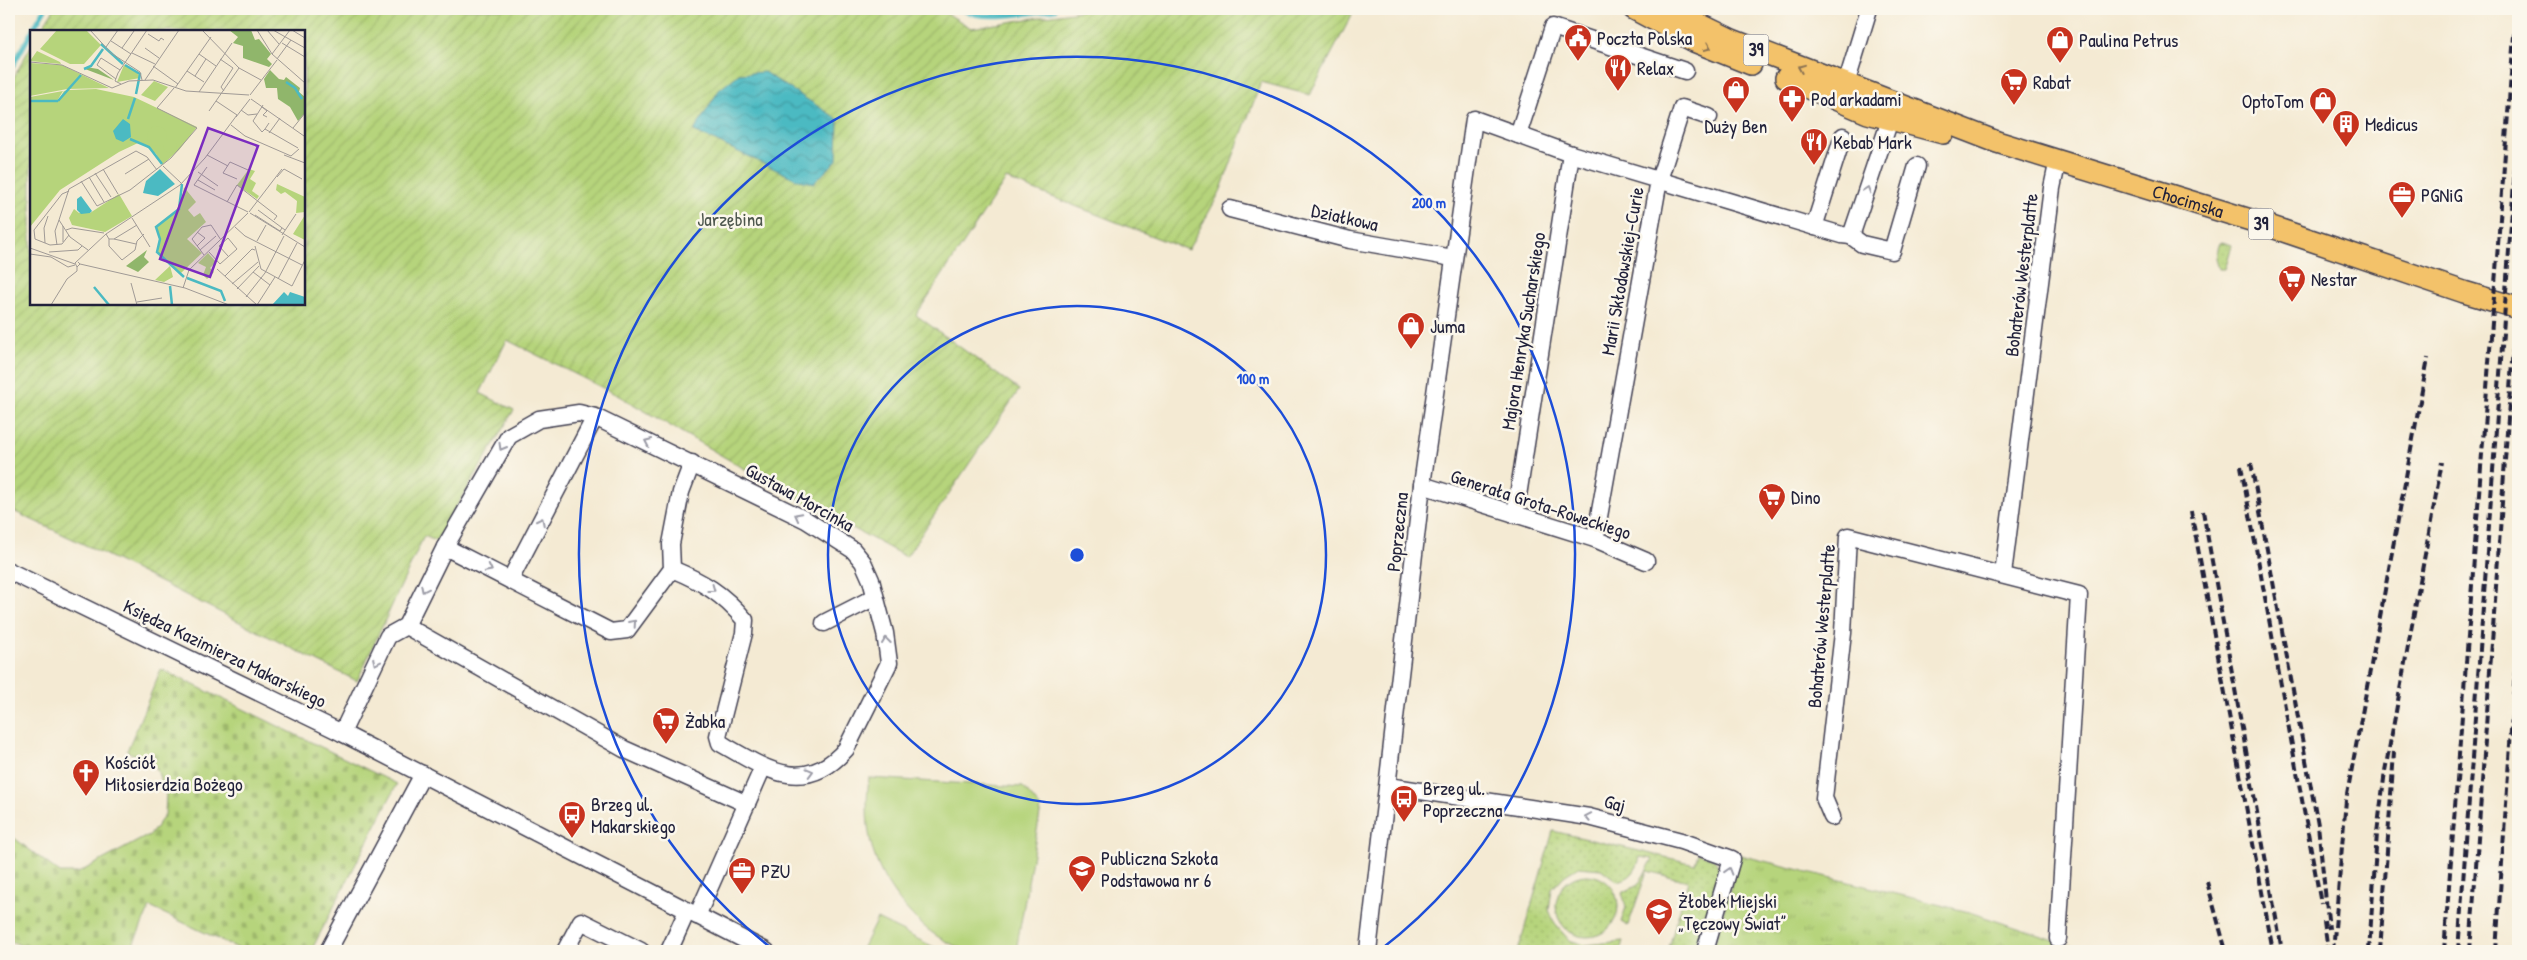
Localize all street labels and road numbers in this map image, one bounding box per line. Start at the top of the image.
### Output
road number: 39 [1744,34,1768,66]
street label: Chocimska [2149,178,2227,224]
street label: Marii Skłodowskiej-Curie [1594,184,1650,357]
street label: Bohaterów Westerplatte [1998,191,2044,358]
street label: Działkowa [1309,197,1382,237]
road number: 39 [2248,208,2274,240]
street label: Majora Henryka Sucharskiego [1495,230,1552,432]
street label: Gustawa Morcinka [741,456,859,538]
street label: Generała Grota-Roweckiego [1447,463,1635,546]
street label: Poprzeczna [1380,491,1414,573]
street label: Bohaterów Westerplatte [1801,543,1841,709]
street label: Księdza Kazimierza Makarskiego [119,592,331,714]
street label: Gaj [1601,788,1629,818]

